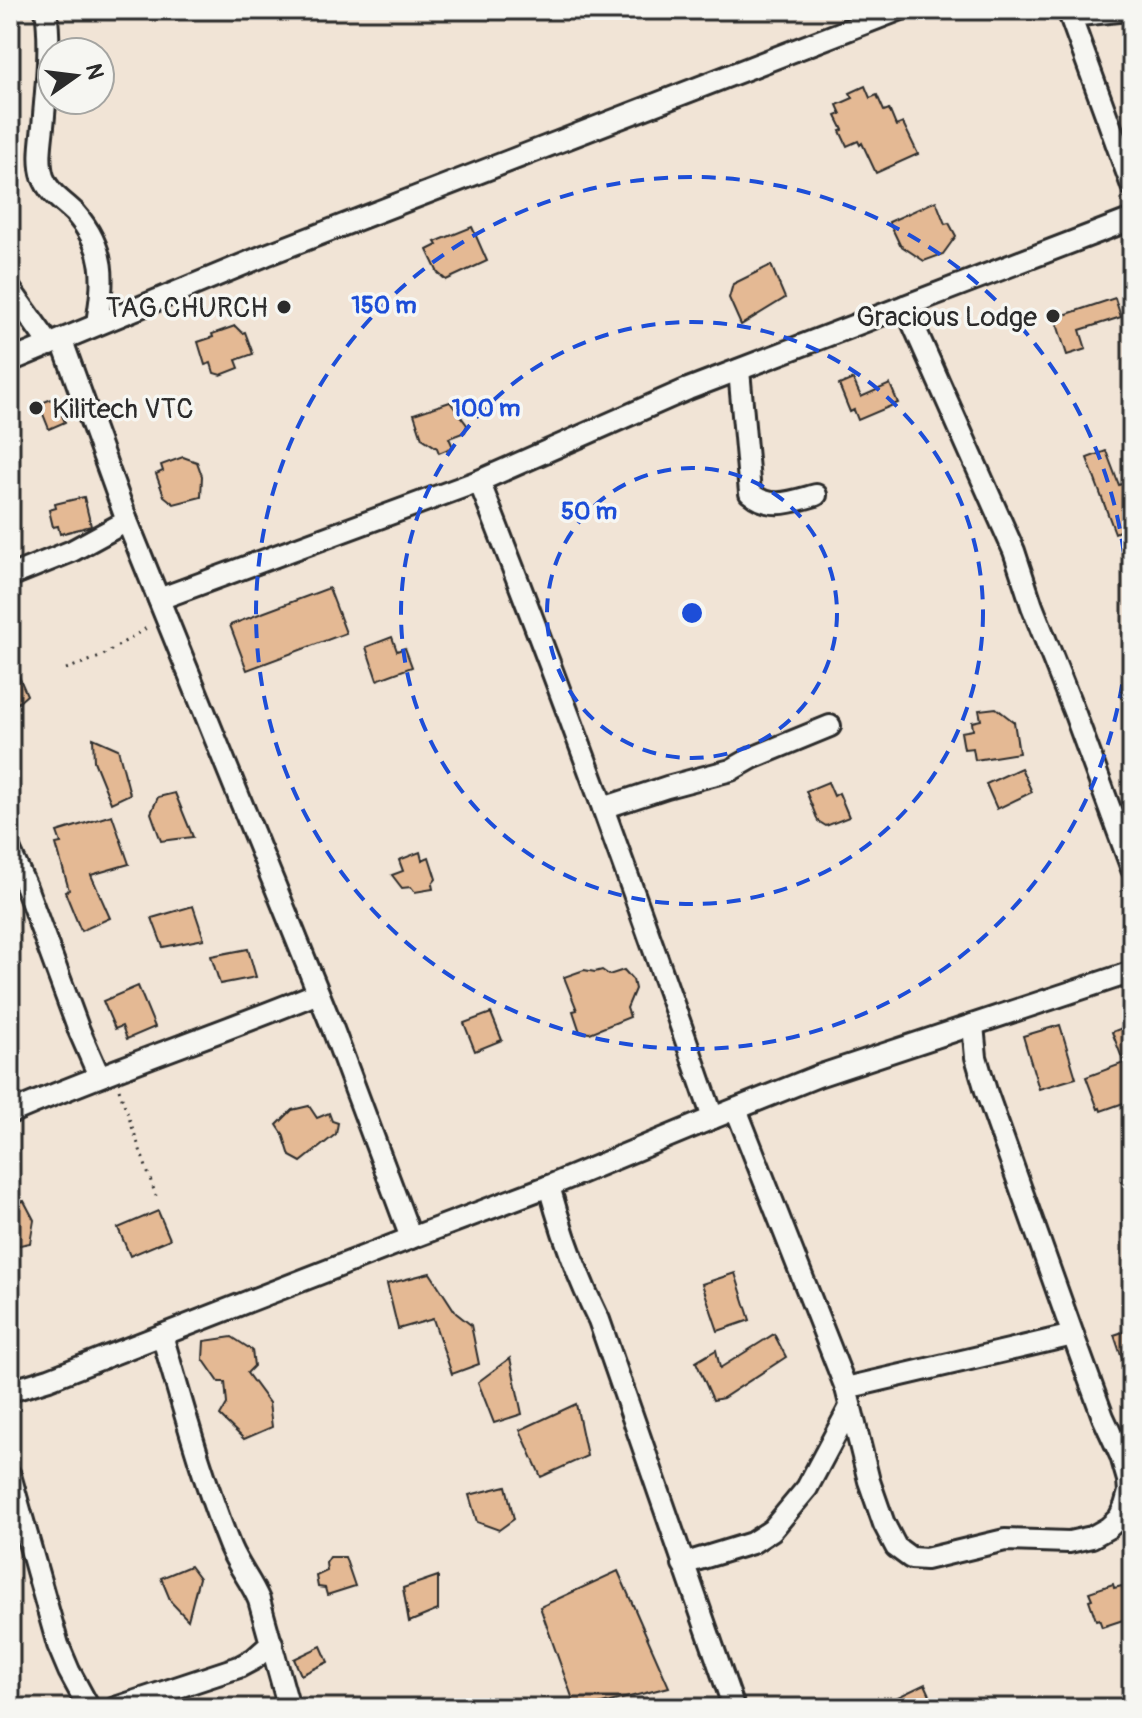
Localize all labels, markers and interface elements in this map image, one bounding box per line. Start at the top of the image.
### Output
north arrow [36,36,116,116]
text: N [79,61,110,82]
place label: TAG CHURCH [106,291,268,326]
text: 150 m [351,291,417,320]
marker: TAG CHURCH [275,298,293,316]
place label: Gracious Lodge [856,300,1037,335]
marker: Gracious Lodge [1044,307,1062,325]
place label: Kilitech VTC [52,392,194,427]
text: 100 m [452,394,520,423]
marker: Kilitech VTC [27,399,45,417]
text: 50 m [561,497,617,526]
centre of rings [678,599,706,627]

